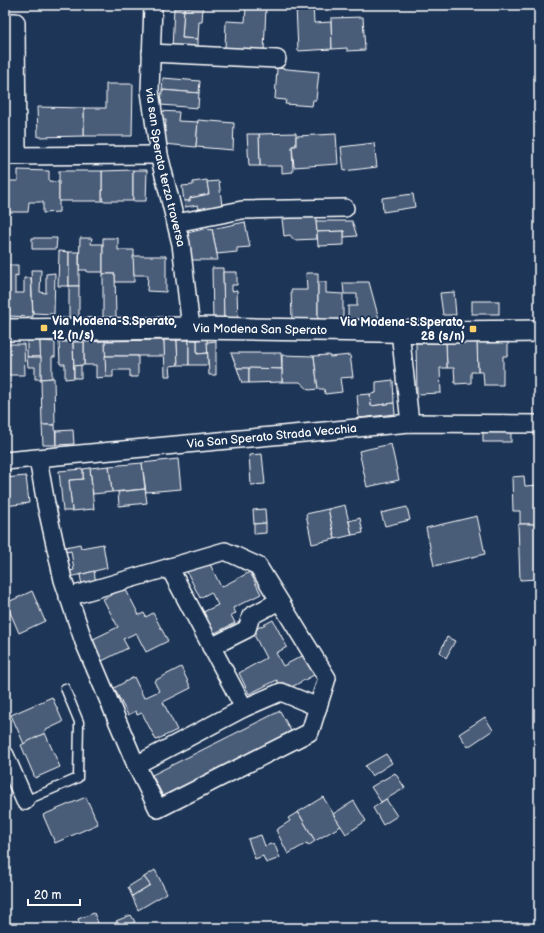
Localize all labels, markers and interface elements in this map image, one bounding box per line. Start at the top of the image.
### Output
street label: via san Sperato terza traversa [142,87,189,249]
place label: Via Modena-S.Sperato, 12 (n/s) [52,314,177,343]
place label: Via Modena-S.Sperato, 28 (s/n) [340,315,465,344]
street label: Via Modena San Sperato [193,321,327,338]
marker: Via Modena-S.Sperato, 12 (n/s) [39,323,49,333]
marker: Via Modena-S.Sperato, 28 (s/n) [468,324,478,334]
street label: Via San Sperato Strada Vecchia [186,421,358,451]
scale bar [28,881,80,907]
text: 20 m [34,888,61,903]

